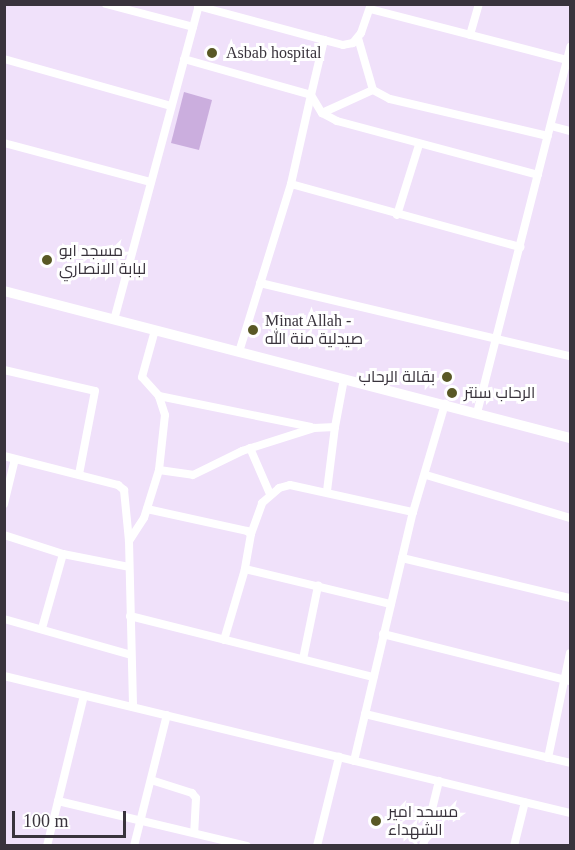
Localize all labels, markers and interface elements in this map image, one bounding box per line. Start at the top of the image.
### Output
place label: Asbab hospital [226,43,322,63]
marker: Asbab hospital [203,44,221,62]
place label: مسجد ابو لبابة الانصاري [59,241,146,279]
marker: مسجد ابو لبابة الانصاري [40,253,54,267]
place label: Minat Allah - صيدلية منة الله [265,311,363,349]
marker: Minat Allah - صيدلية منة الله [246,323,260,337]
place label: بقالة الرحاب [358,367,435,387]
marker: بقالة الرحاب [440,370,454,384]
place label: الرحاب سنتر [464,383,535,403]
marker: الرحاب سنتر [445,386,459,400]
scale bar [15,799,129,837]
place label: مسجد امير الشهداء [388,802,458,840]
text: 100 m [23,811,69,831]
marker: مسجد امير الشهداء [369,814,383,828]

